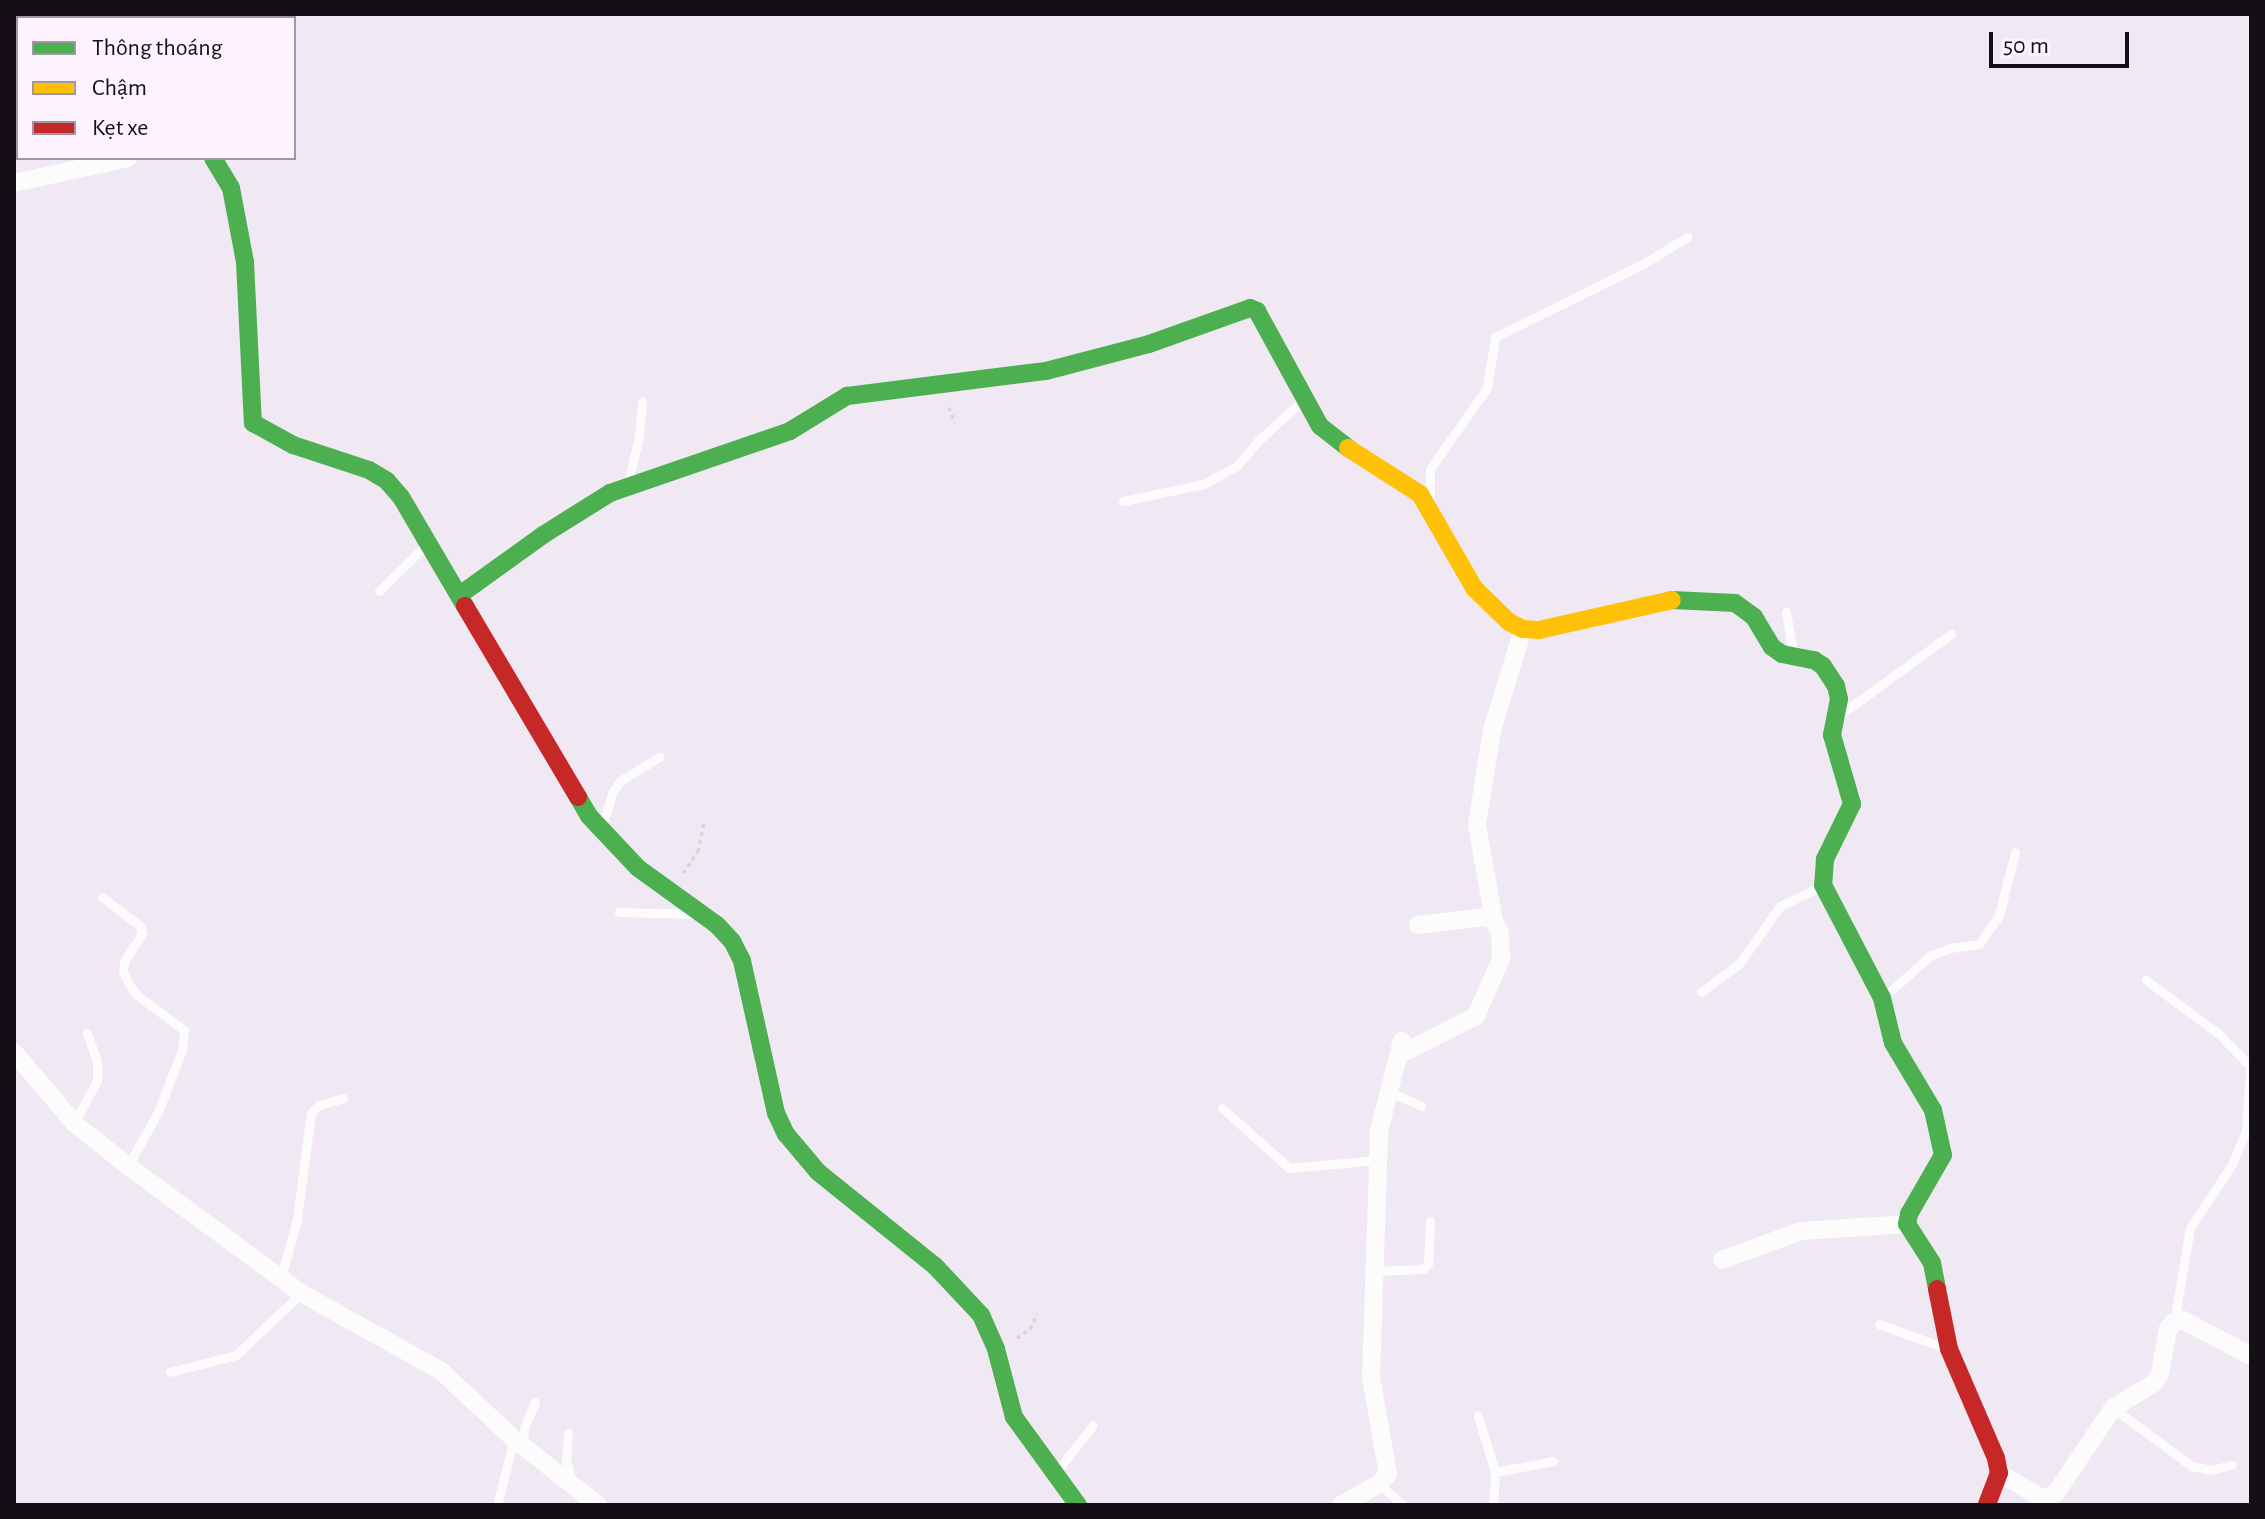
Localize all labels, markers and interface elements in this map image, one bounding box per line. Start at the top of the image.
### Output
legend [16,16,296,160]
scale bar [1993,16,2133,66]
text: 50 m [2003,34,2049,58]
text: Thông thoáng [92,36,222,60]
text: Chậm [92,76,147,100]
text: Kẹt xe [92,116,148,140]

